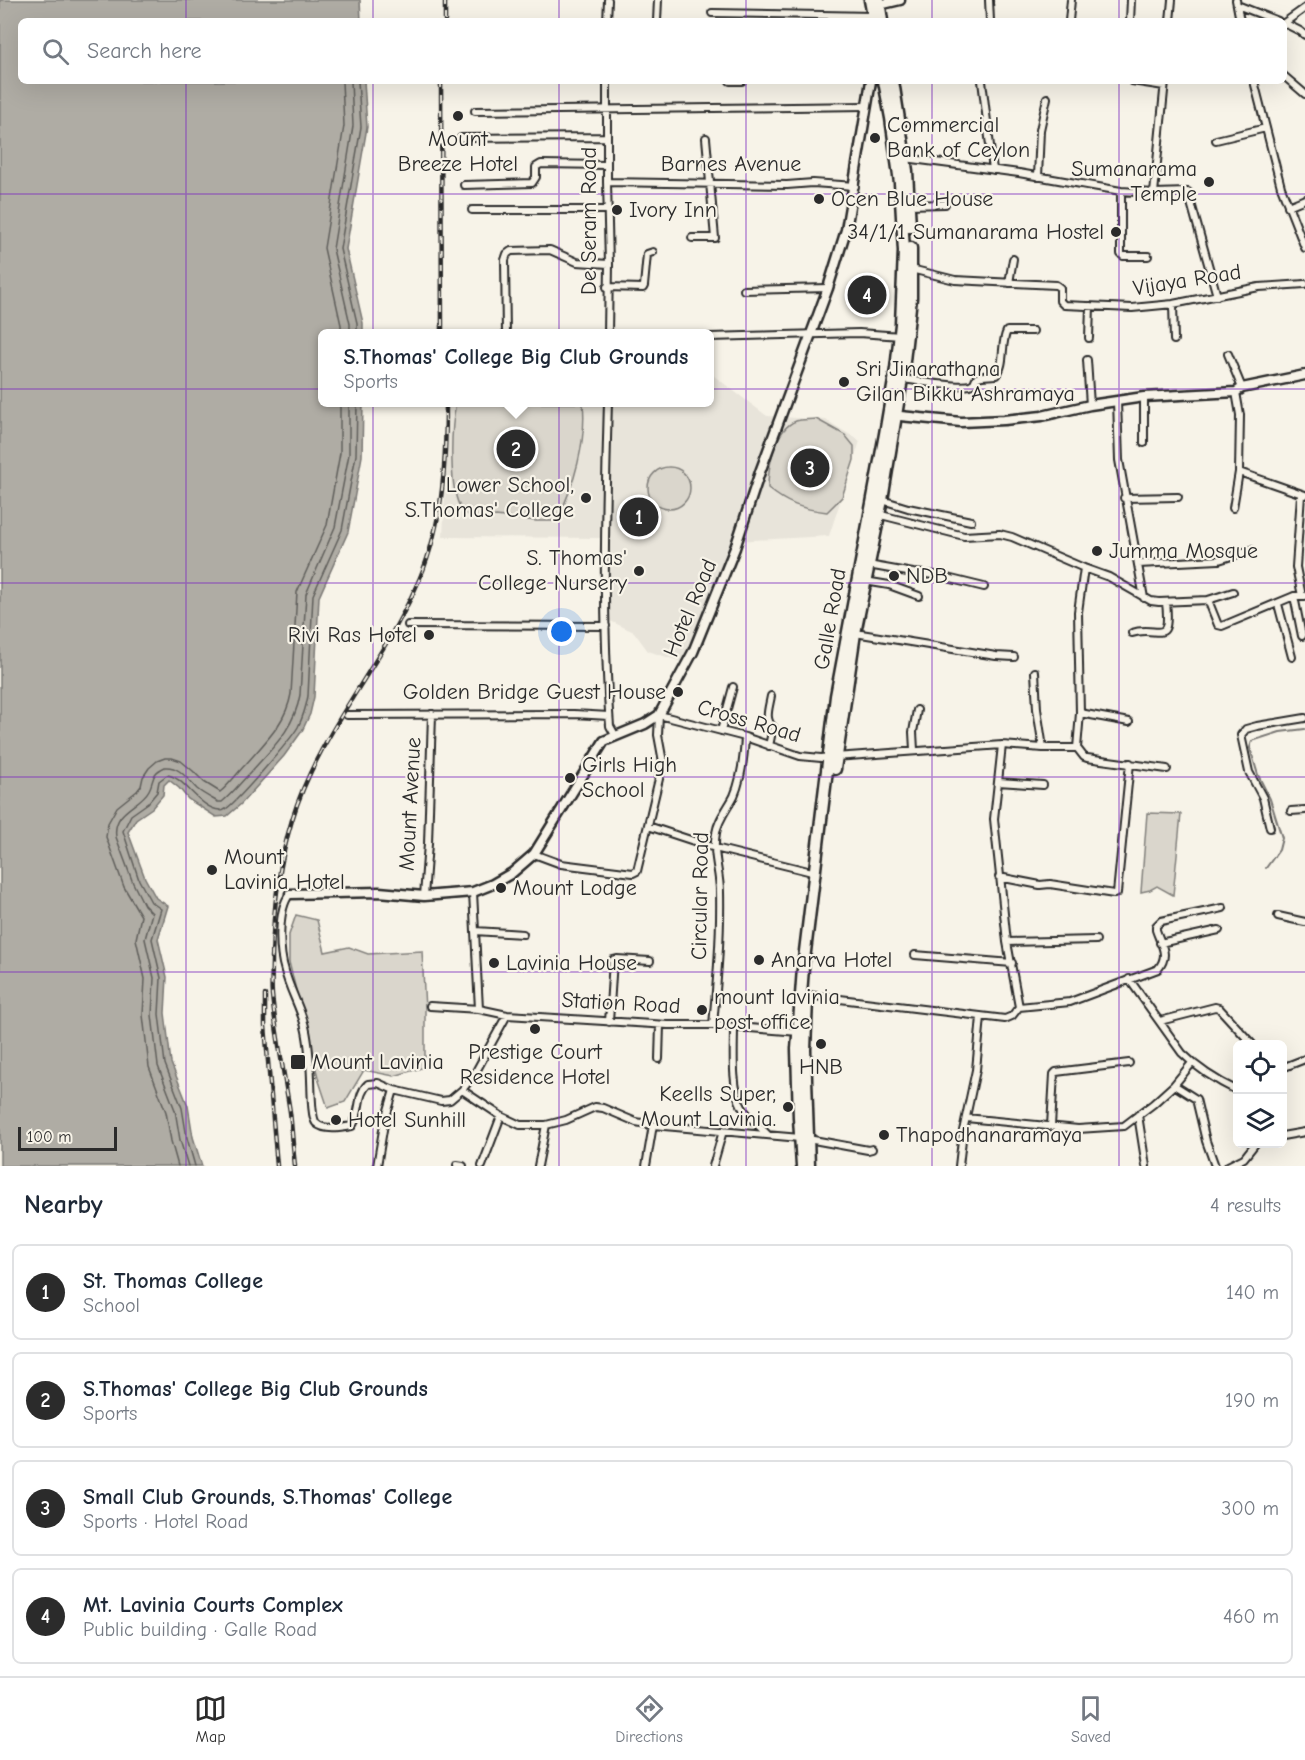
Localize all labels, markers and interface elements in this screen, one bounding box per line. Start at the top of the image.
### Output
search box [18,18,1287,84]
icon: search [39,35,72,68]
text: Search here [87,38,202,64]
marker: Mount Breeze Hotel [451,109,465,123]
place label: Commercial Bank of Ceylon [887,112,1030,163]
place label: Mount Breeze Hotel [398,126,518,177]
marker: Commercial Bank of Ceylon [868,131,882,145]
street label: De Seram Road [576,147,602,295]
street label: Barnes Avenue [661,151,801,177]
place label: Sumanarama Temple [1071,156,1197,207]
marker: Sumanarama Temple [1202,175,1216,189]
place label: Ocen Blue House [831,186,993,212]
marker: Ocen Blue House [812,192,826,206]
place label: Ivory Inn [629,197,717,223]
marker: Ivory Inn [610,203,624,217]
place label: 34/1/1 Sumanarama Hostel [847,219,1104,245]
marker: 34/1/1 Sumanarama Hostel [1109,225,1123,239]
street label: Vijaya Road [1131,259,1243,301]
pin: 4 [848,272,886,318]
popup [318,329,714,407]
text: S.Thomas' College Big Club Grounds [344,344,688,370]
place label: Sri Jinarathana Gilan Bikku Ashramaya [856,356,1075,407]
text: Sports [344,370,398,393]
marker: Sri Jinarathana Gilan Bikku Ashramaya [837,375,851,389]
pin: 2 [496,426,536,472]
pin: 3 [790,446,830,490]
place label: Lower School, S.Thomas' College [405,472,574,523]
marker: Lower School, S.Thomas' College [579,491,593,505]
pin: 1 [620,494,658,540]
place label: Jumma Mosque [1109,538,1258,564]
marker: Jumma Mosque [1090,544,1104,558]
place label: S. Thomas' College Nursery [478,545,627,596]
street label: Hotel Road [658,555,722,661]
place label: NDB [906,563,948,589]
marker: S. Thomas' College Nursery [632,564,646,578]
street label: Galle Road [808,566,852,672]
marker: NDB [887,569,901,583]
your location [547,617,576,646]
place label: Rivi Ras Hotel [288,622,417,648]
marker: Rivi Ras Hotel [422,628,436,642]
place label: Golden Bridge Guest House [403,679,666,705]
marker: Golden Bridge Guest House [671,685,685,699]
street label: Cross Road [694,694,804,748]
street label: Mount Avenue [394,736,426,872]
place label: Girls High School [582,752,677,803]
marker: Girls High School [563,771,577,785]
street label: Circular Road [686,832,714,960]
place label: Mount Lavinia Hotel [224,844,345,895]
marker: Mount Lavinia Hotel [205,863,219,877]
place label: Mount Lodge [513,875,637,901]
marker: Mount Lodge [494,881,508,895]
place label: Anarva Hotel [771,947,892,973]
place label: Lavinia House [506,950,637,976]
marker: Anarva Hotel [752,953,766,967]
marker: Lavinia House [487,956,501,970]
place label: mount lavinia post office [714,984,840,1035]
street label: Station Road [561,987,681,1019]
marker: mount lavinia post office [695,1003,709,1017]
marker: Prestige Court Residence Hotel [528,1022,542,1036]
marker: HNB [814,1037,828,1051]
place label: Prestige Court Residence Hotel [460,1039,610,1090]
map controls [1233,1040,1287,1148]
button: locate [1233,1040,1287,1094]
place label: Mount Lavinia [312,1049,444,1075]
marker: Mount Lavinia [289,1053,307,1071]
place label: HNB [799,1054,843,1080]
place label: Keells Super, Mount Lavinia. [641,1081,776,1132]
button: layers [1233,1094,1287,1148]
marker: Keells Super, Mount Lavinia. [781,1100,795,1114]
place label: Hotel Sunhill [348,1107,466,1133]
marker: Hotel Sunhill [329,1113,343,1127]
place label: Thapodhanaramaya [896,1122,1082,1148]
scale bar [18,1124,117,1152]
text: 100 m [27,1128,71,1146]
marker: Thapodhanaramaya [877,1128,891,1142]
text: Nearby [24,1190,103,1220]
text: 4 results [1210,1194,1281,1217]
text: St. Thomas College [83,1268,263,1294]
text: 1 [42,1281,49,1304]
text: 140 m [1226,1281,1279,1304]
text: School [83,1294,140,1317]
text: S.Thomas' College Big Club Grounds [83,1376,428,1402]
text: 2 [41,1389,50,1412]
text: 190 m [1225,1389,1279,1412]
text: Sports [83,1402,137,1425]
text: Small Club Grounds, S.Thomas' College [83,1484,452,1510]
text: 3 [41,1497,50,1520]
text: 300 m [1221,1497,1279,1520]
text: Sports · Hotel Road [83,1510,248,1533]
text: Mt. Lavinia Courts Complex [83,1592,343,1618]
text: 4 [41,1605,50,1628]
text: 460 m [1223,1605,1279,1628]
text: Public building · Galle Road [83,1618,317,1641]
tab: Map [194,1692,227,1746]
tab: Directions [615,1692,683,1746]
tab: Saved [1071,1692,1111,1746]

